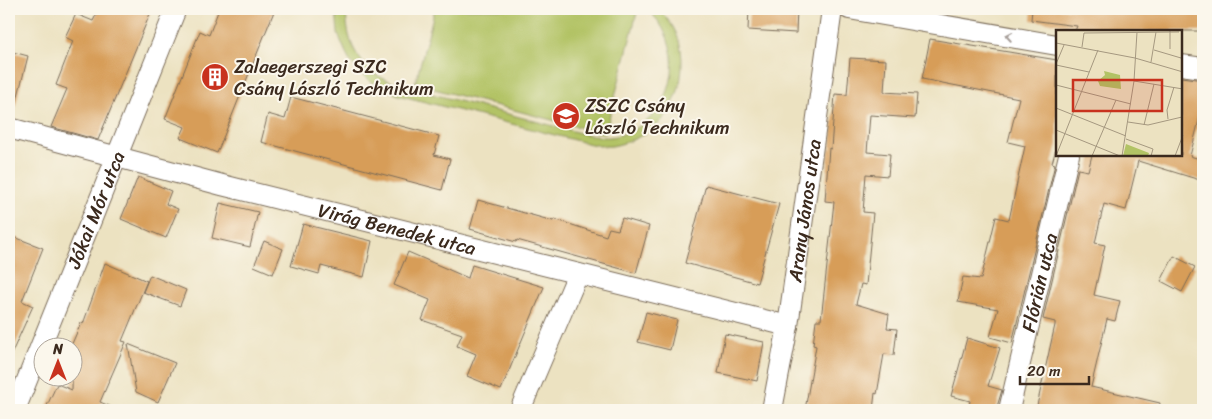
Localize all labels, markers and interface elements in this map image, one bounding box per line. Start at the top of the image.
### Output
inset map [1056,30,1182,156]
one-way arrow [1005,32,1013,42]
place label: Zalaegerszegi SZC Csány László Technikum [234,50,434,105]
building icon: Zalaegerszegi SZC Csány László Technikum [200,62,230,92]
place label: ZSZC Csány László Technikum [585,89,730,144]
school or university icon: ZSZC Csány László Technikum [551,101,581,131]
street label: Arany János utca [778,137,830,285]
street label: Jókai Mór utca [57,145,134,274]
street label: Virág Benedek utca [315,193,480,264]
street label: Flórián utca [1011,229,1067,335]
north arrow [32,336,82,386]
text: N [52,337,63,362]
scale bar [1020,354,1088,386]
text: 20 m [1027,358,1061,384]

